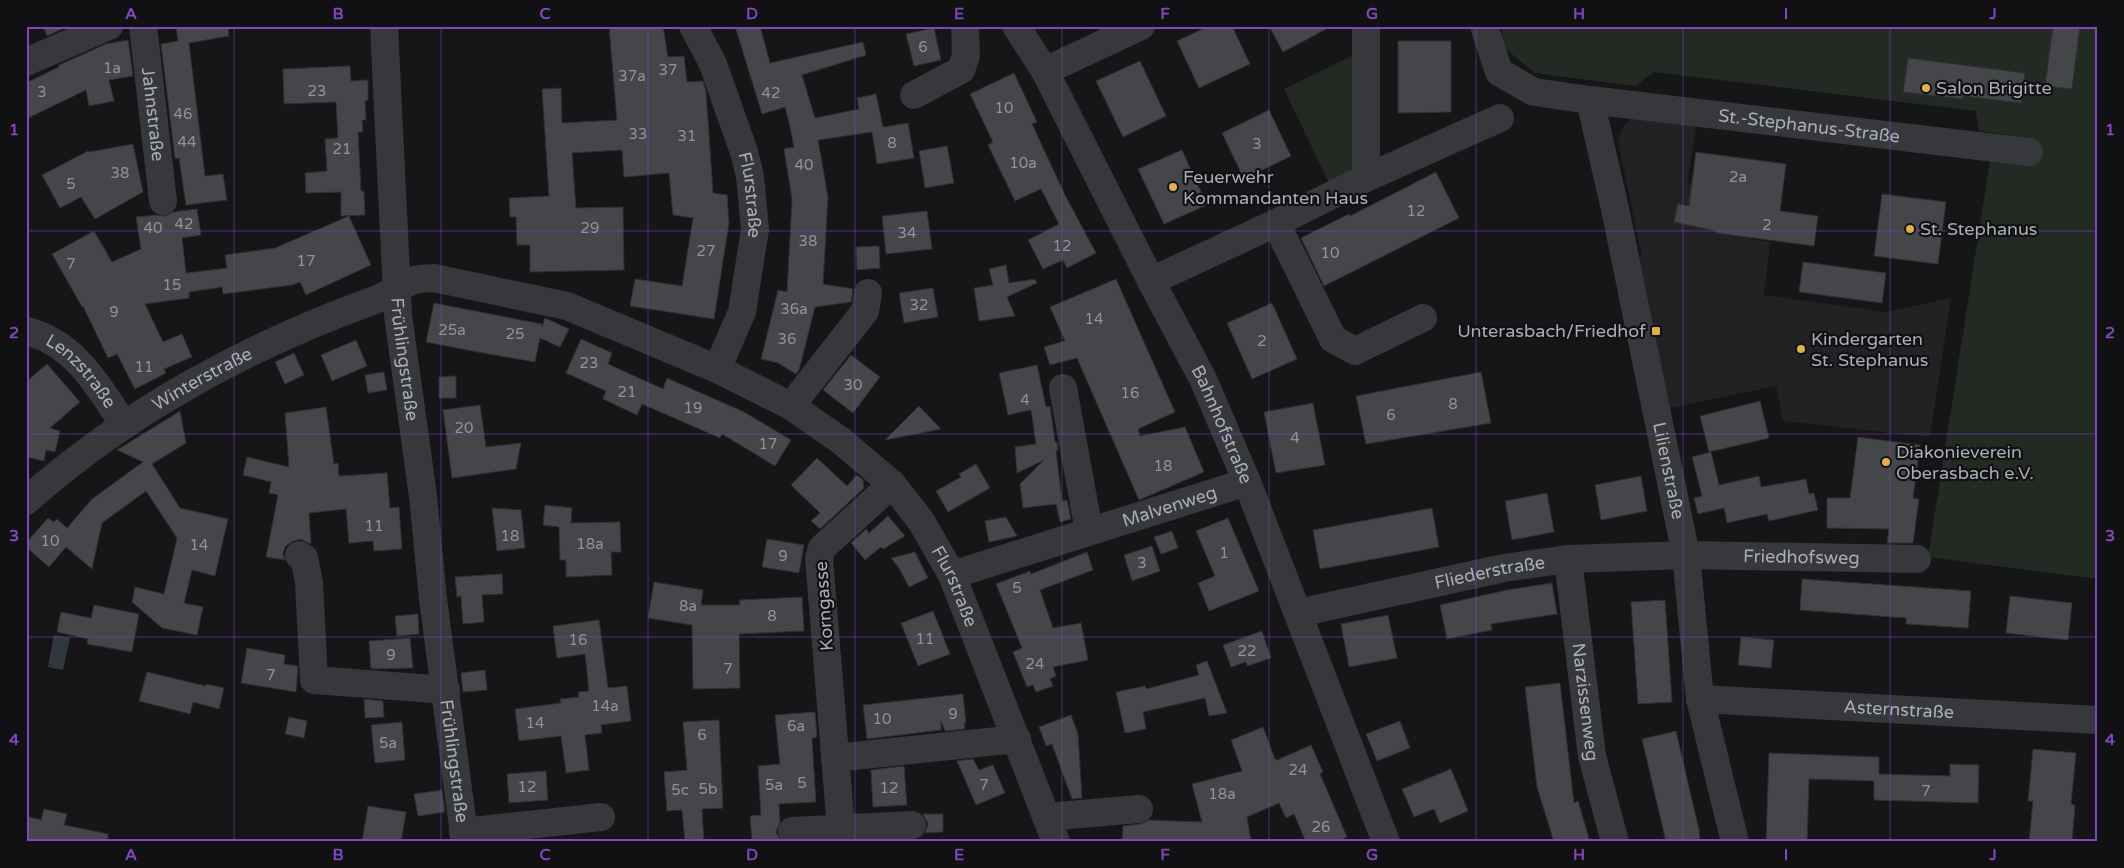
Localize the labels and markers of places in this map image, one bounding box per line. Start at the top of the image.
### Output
place label: Salon Brigitte [1936,77,2052,99]
marker: Salon Brigitte [1920,82,1932,94]
place label: Feuerwehr Kommandanten Haus [1183,166,1368,209]
marker: Feuerwehr Kommandanten Haus [1167,181,1179,193]
place label: St. Stephanus [1920,218,2038,240]
marker: St. Stephanus [1904,223,1916,235]
place label: Unterasbach/Friedhof [1457,320,1646,342]
marker: Unterasbach/Friedhof [1650,325,1662,337]
place label: Kindergarten St. Stephanus [1811,328,1929,371]
marker: Kindergarten St. Stephanus [1795,343,1807,355]
place label: Diakonieverein Oberasbach e.V. [1896,441,2034,484]
marker: Diakonieverein Oberasbach e.V. [1880,456,1892,468]

